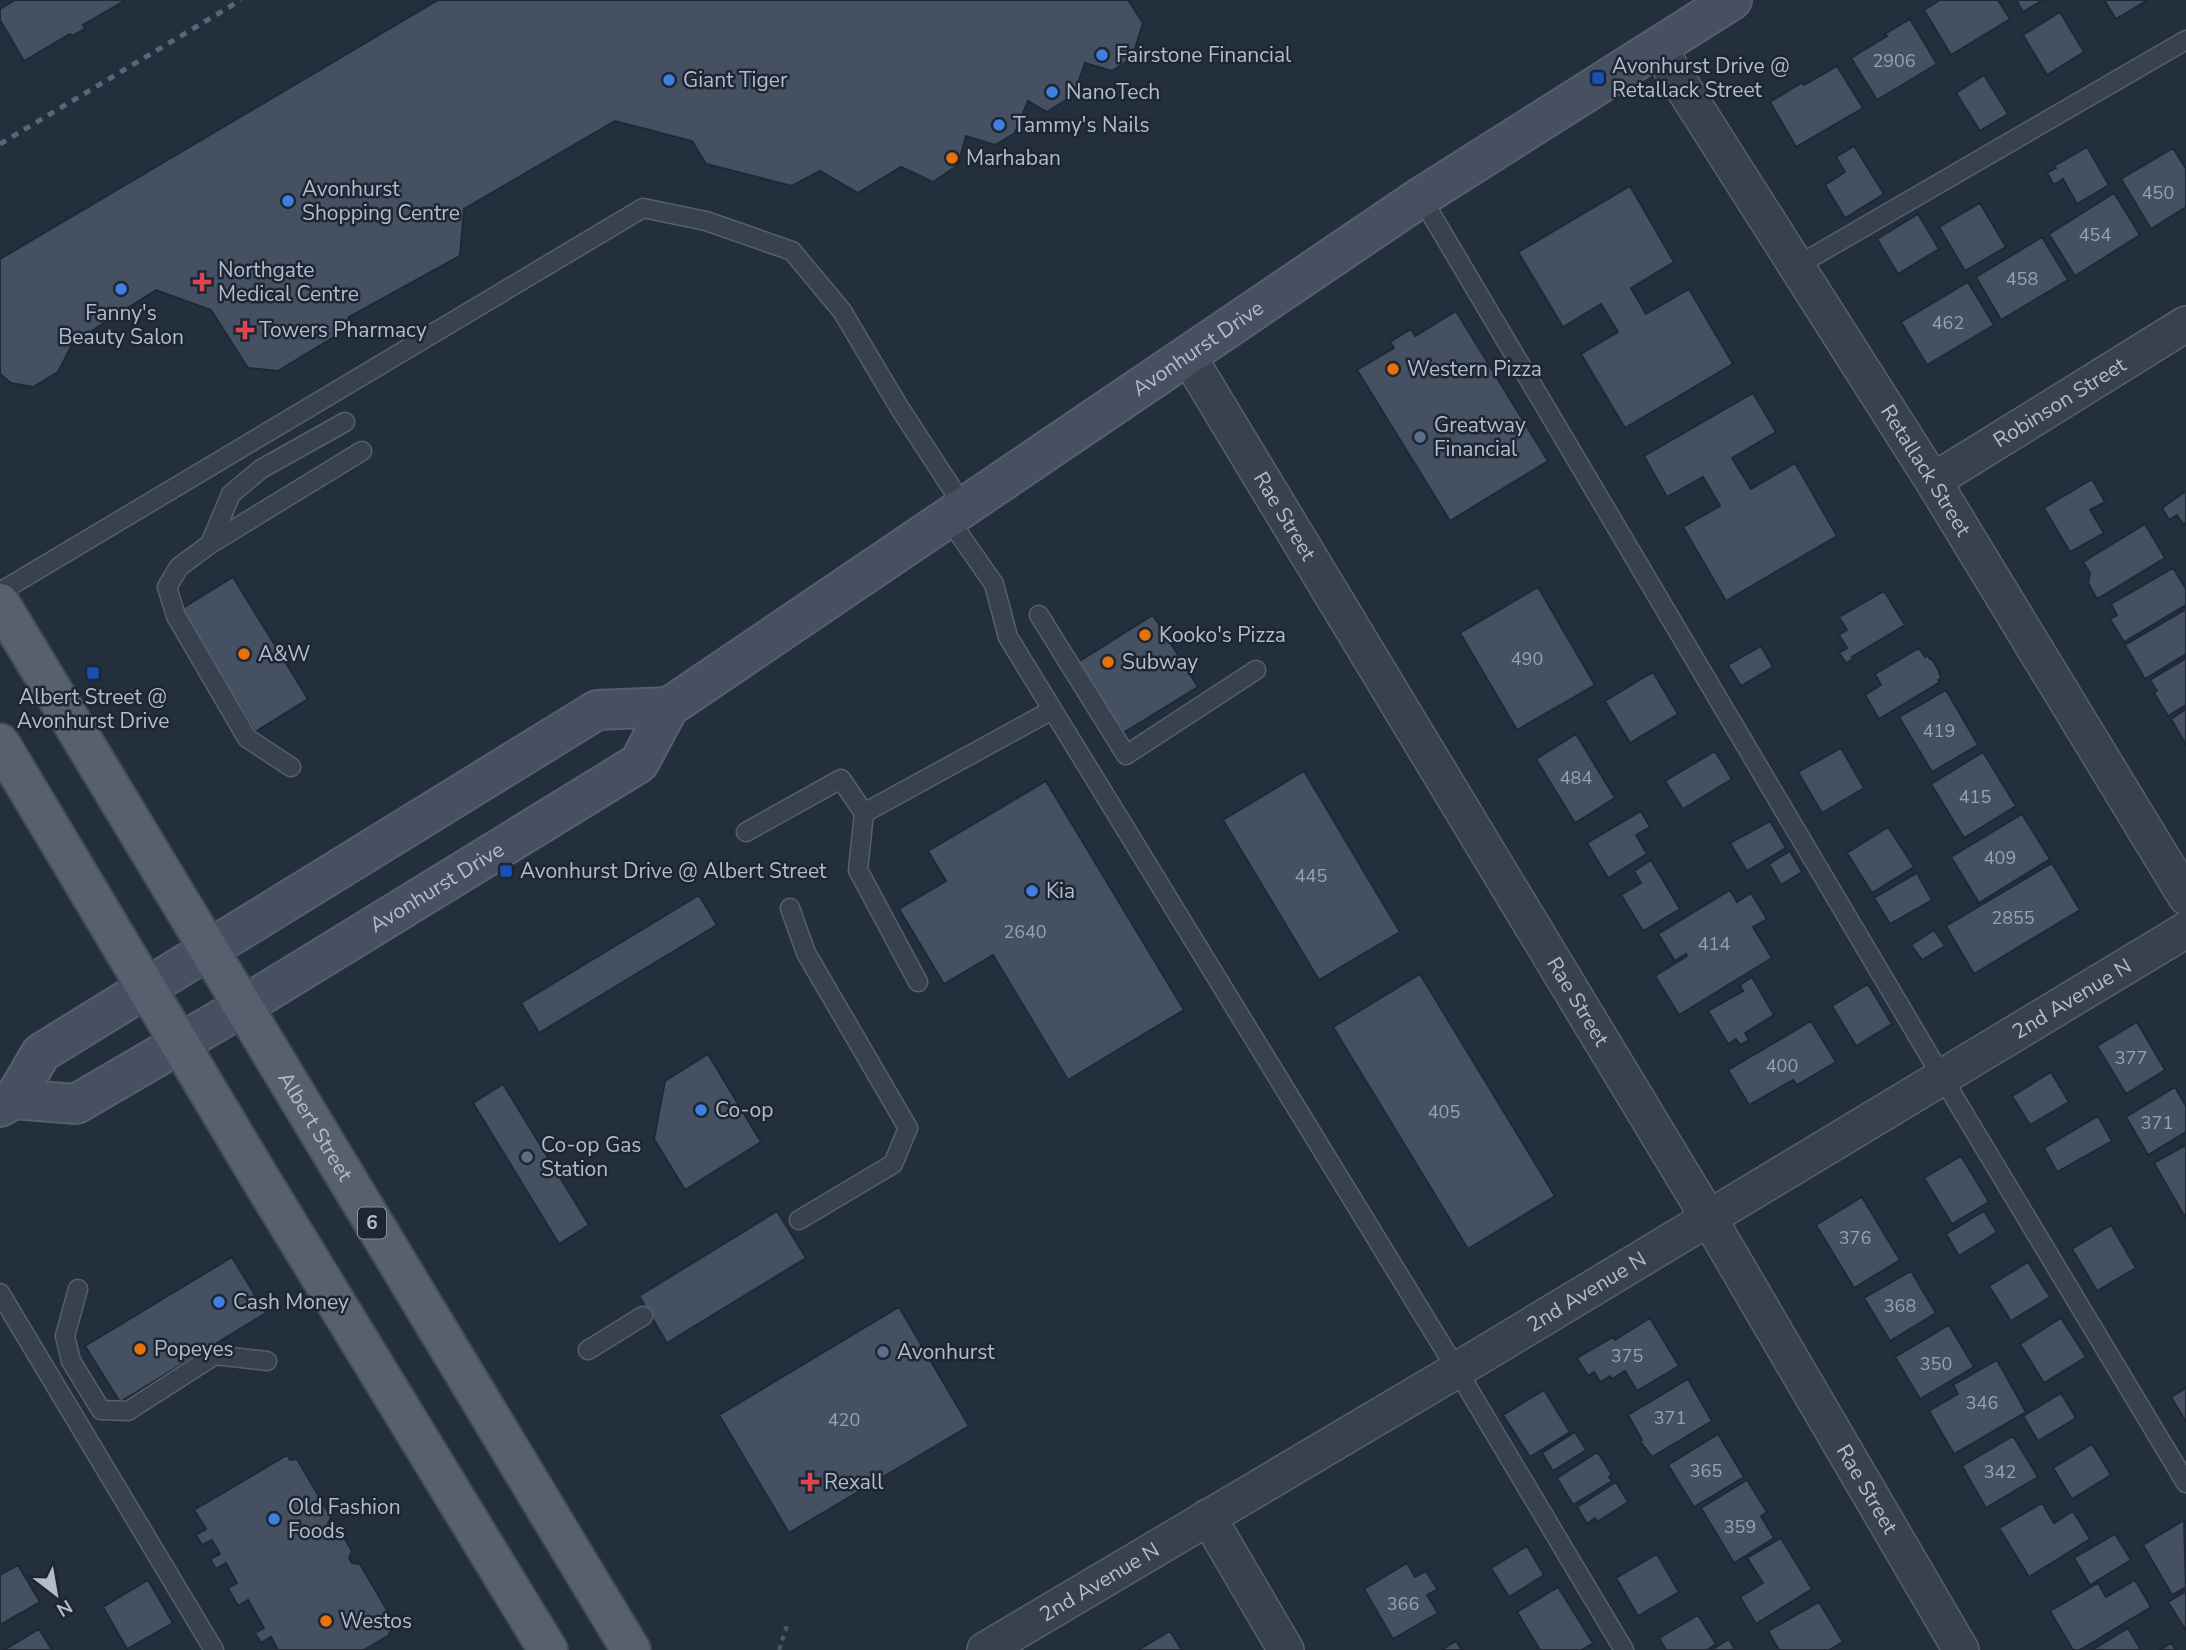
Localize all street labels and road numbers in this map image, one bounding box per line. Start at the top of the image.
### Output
street label: Avonhurst Drive [1127,294,1269,403]
street label: Robinson Street [1988,350,2132,454]
street label: Retallack Street [1874,399,1978,542]
street label: Rae Street [1247,466,1323,566]
street label: Avonhurst Drive [364,835,509,939]
street label: Rae Street [1540,952,1616,1052]
street label: 2nd Avenue N [2007,952,2137,1046]
street label: Albert Street [272,1066,359,1187]
road number: 6 [358,1208,386,1238]
street label: 2nd Avenue N [1522,1245,1651,1339]
street label: Rae Street [1830,1439,1904,1540]
street label: 2nd Avenue N [1034,1536,1164,1629]

